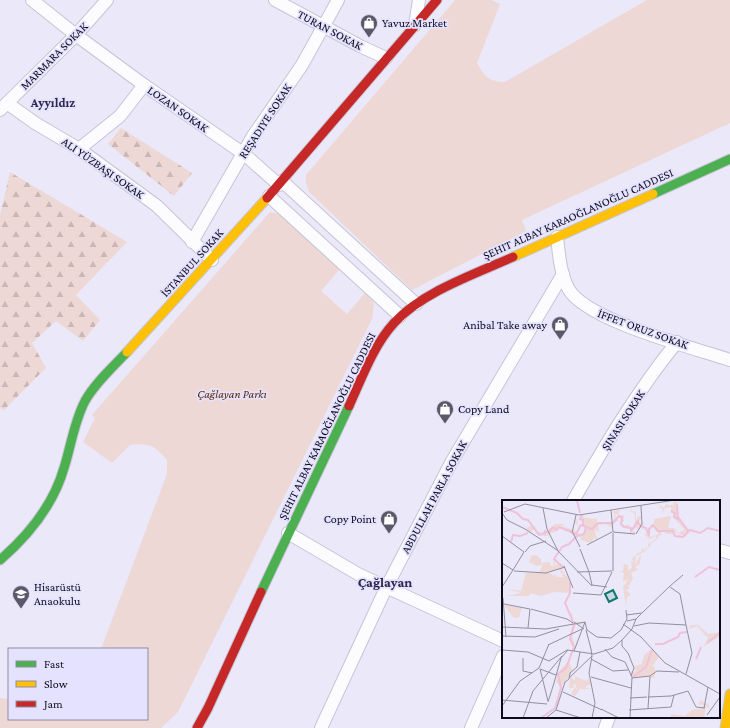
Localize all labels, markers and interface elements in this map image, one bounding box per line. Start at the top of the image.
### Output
street label: TURAN SOKAK [295,7,365,53]
shop icon: Yavuz Market [359,13,379,38]
place label: Yavuz Market [382,16,448,30]
street label: MARMARA SOKAK [17,19,91,93]
street label: REŞADIYE SOKAK [236,81,294,161]
street label: LOZAN SOKAK [145,83,211,135]
district label: Ayyıldız [30,95,75,110]
street label: ALI YÜZBAŞI SOKAK [59,134,147,202]
street label: ŞEHIT ALBAY KARAOĞLANOĞLU CADDESI [481,165,676,262]
street label: İSTANBUL SOKAK [158,226,226,300]
street label: İFFET ORUZ SOKAK [596,306,690,352]
shop icon: Anibal Take away [550,315,570,340]
place label: Anibal Take away [463,318,547,332]
street label: ŞEHIT ALBAY KARAOĞLANOĞLU CADDESI [275,330,379,522]
park label: Çağlayan Parkı [197,387,267,401]
street label: ŞINASI SOKAK [598,387,648,453]
shop icon: Copy Land [435,399,455,424]
place label: Copy Land [458,402,510,416]
street label: ABDULLAH PARLA SOKAK [398,438,470,556]
inset map [502,500,720,718]
shop icon: Copy Point [379,509,399,534]
place label: Copy Point [324,512,377,526]
district label: Çağlayan [358,574,412,590]
place label: Hisarüstü Anaokulu [34,580,82,608]
school or university icon: Hisarüstü Anaokulu [11,584,31,609]
legend [8,648,148,720]
text: Fast [44,657,65,671]
text: Slow [44,677,68,691]
text: Jam [43,697,63,711]

